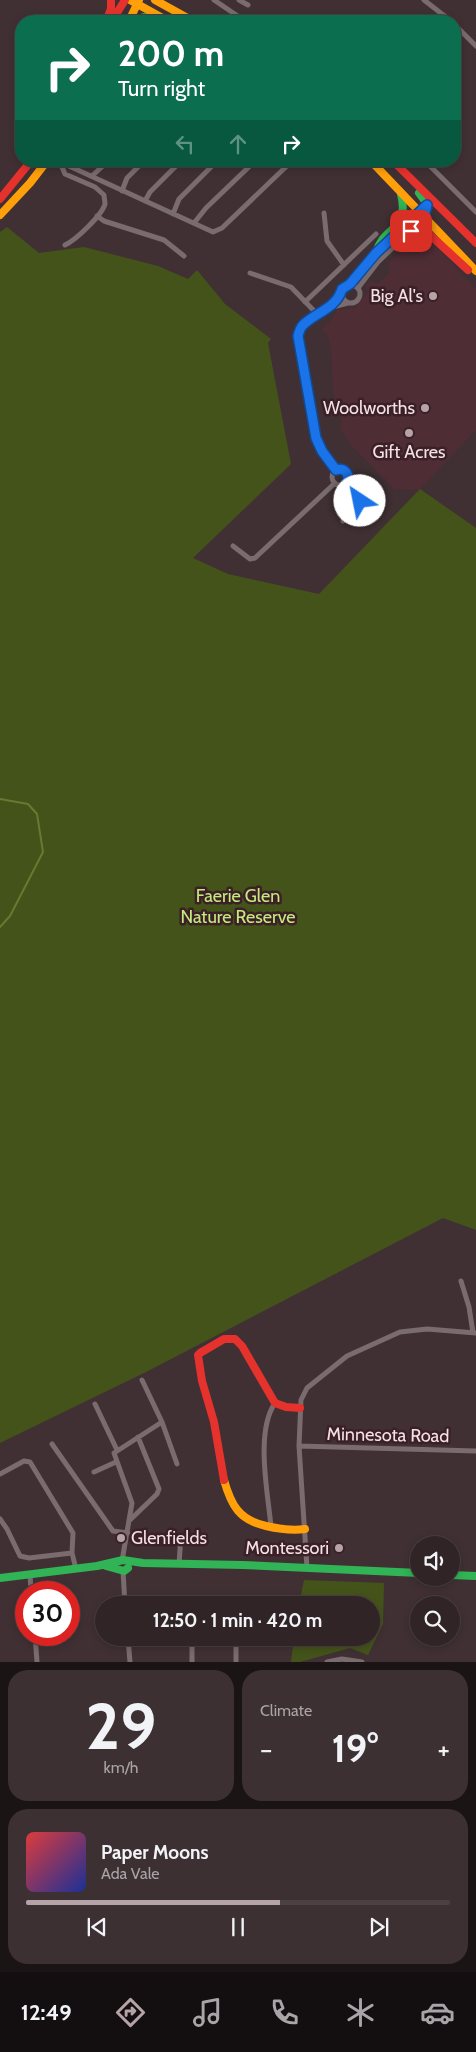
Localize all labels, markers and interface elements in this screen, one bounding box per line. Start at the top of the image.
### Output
text: 200 m [118,32,224,75]
icon: right [35,35,100,100]
text: Turn right [118,75,205,102]
icon: left [171,130,199,158]
icon: ahead [224,130,252,158]
icon: right [277,130,305,158]
pin [390,210,432,252]
icon: arrive [397,217,425,245]
place label: Big Al's [370,285,423,307]
marker: Big Al's [427,290,439,302]
place label: Woolworths [323,397,415,419]
marker: Woolworths [419,402,431,414]
marker: Gift Acres [403,427,415,439]
place label: Gift Acres [372,441,446,463]
position arrow [333,474,385,526]
park label: Faerie Glen Nature Reserve [180,885,296,928]
street label: Minnesota Road [327,1423,449,1447]
place label: Glenfields [131,1527,207,1549]
marker: Glenfields [115,1532,127,1544]
map controls [410,1536,460,1646]
button: sound [410,1536,460,1586]
place label: Montessori [245,1537,329,1559]
marker: Montessori [333,1542,345,1554]
speed limit sign: 30 [15,1581,80,1646]
button: search [410,1596,460,1646]
text: 12:50 · 1 min · 420 m [153,1609,322,1632]
text: 29 [86,1686,156,1765]
text: Climate [260,1701,312,1720]
text: 19° [332,1725,378,1772]
text: − [260,1732,272,1766]
text: + [438,1732,450,1766]
text: km/h [103,1758,139,1777]
text: Paper Moons [101,1841,209,1864]
text: Ada Vale [101,1864,160,1883]
icon: previous [83,1913,111,1941]
icon: pause [224,1913,252,1941]
icon: next [365,1913,393,1941]
icon: directions [113,1995,148,2030]
icon: music [190,1995,225,2030]
icon: phone [267,1995,302,2030]
icon: climate [343,1995,378,2030]
icon: car [420,1995,455,2030]
text: 12:49 [21,1999,72,2026]

